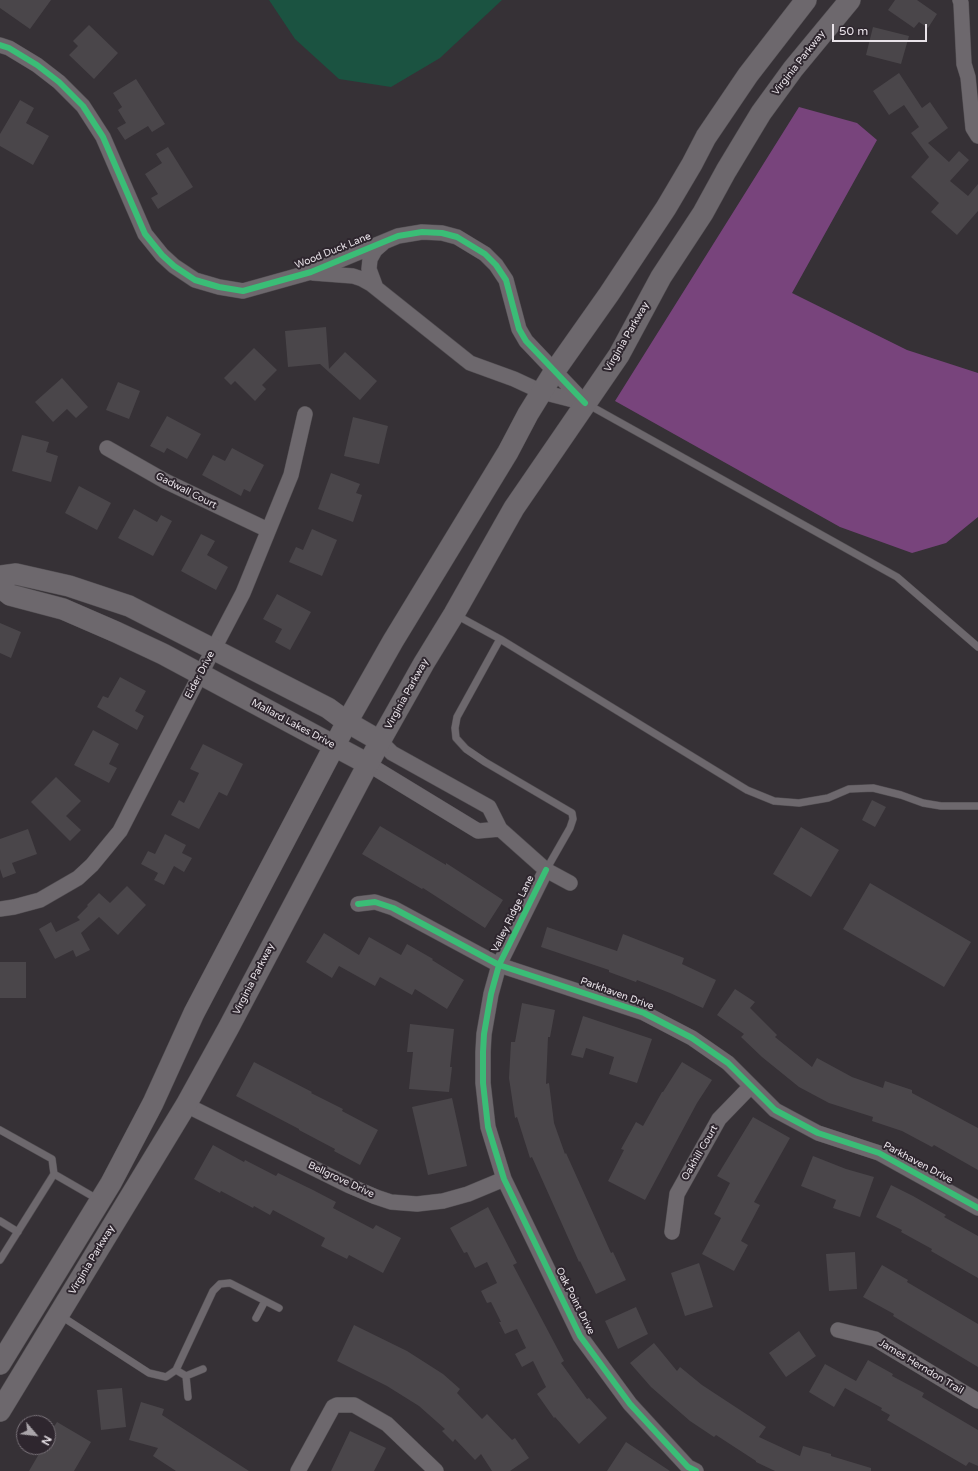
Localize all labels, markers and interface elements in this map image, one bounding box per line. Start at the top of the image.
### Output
scale bar [834,16,929,42]
text: 50 m [839,24,868,38]
street label: Virginia Parkway [770,28,828,98]
street label: Wood Duck Lane [293,230,373,272]
street label: Virginia Parkway [602,300,652,374]
street label: Gadwall Court [153,470,219,512]
street label: Eider Drive [183,649,217,701]
street label: Virginia Parkway [383,657,431,731]
street label: Mallard Lakes Drive [249,697,337,751]
street label: Valley Ridge Lane [489,874,537,954]
street label: Virginia Parkway [231,941,277,1017]
street label: Parkhaven Drive [579,975,655,1013]
street label: Oakhill Court [679,1123,721,1183]
street label: Parkhaven Drive [881,1140,955,1186]
street label: Bellgrove Drive [306,1159,376,1201]
street label: Virginia Parkway [67,1223,117,1297]
street label: Oak Point Drive [553,1265,597,1337]
street label: James Herndon Trail [877,1337,965,1397]
north arrow [16,1415,56,1455]
text: N [38,1433,54,1447]

